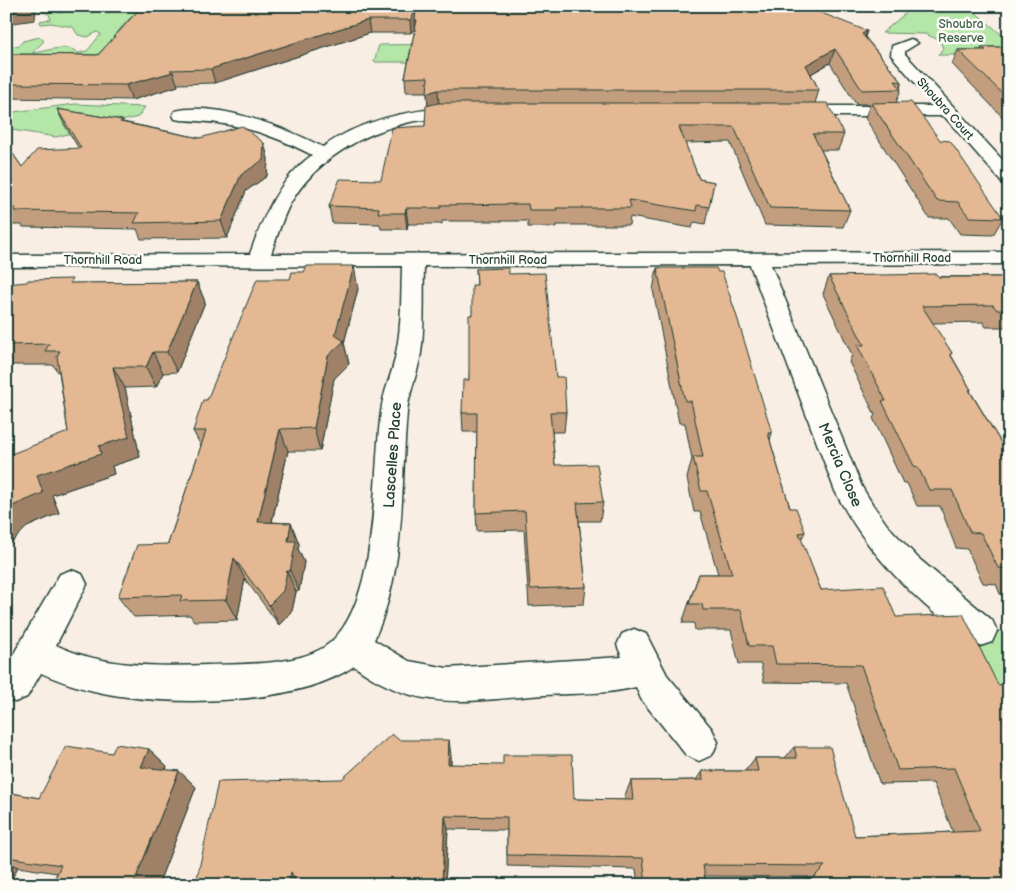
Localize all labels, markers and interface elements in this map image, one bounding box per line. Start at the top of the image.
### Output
park label: Shoubra Reserve [938,17,984,46]
street label: Shoubra Court [913,75,977,143]
street label: Thornhill Road [873,251,951,266]
street label: Thornhill Road [64,253,142,268]
street label: Thornhill Road [469,253,547,268]
street label: Lascelles Place [380,401,406,509]
street label: Mercia Close [814,420,866,510]

